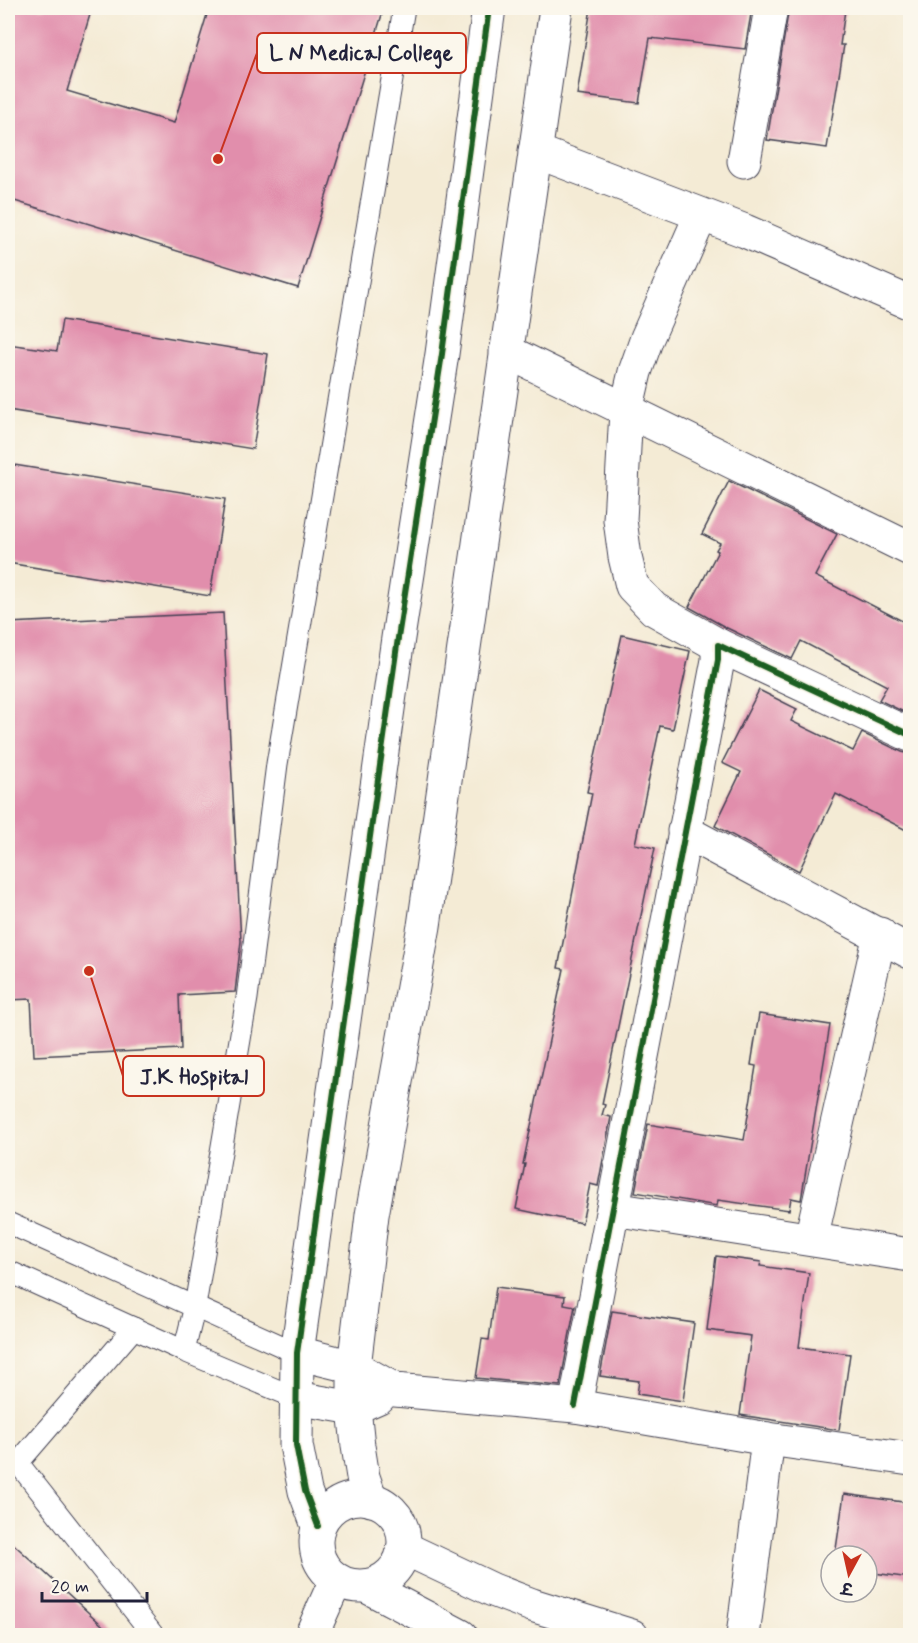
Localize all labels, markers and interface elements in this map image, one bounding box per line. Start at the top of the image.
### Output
callout: L N Medical College [257,33,466,73]
text: L N Medical College [269,40,453,69]
callout: J.K Hospital [123,1056,264,1096]
text: J.K Hospital [140,1064,249,1092]
north arrow [819,1544,879,1604]
scale bar [42,1565,147,1603]
text: 20 m [51,1575,89,1599]
text: उ [839,1576,856,1599]

